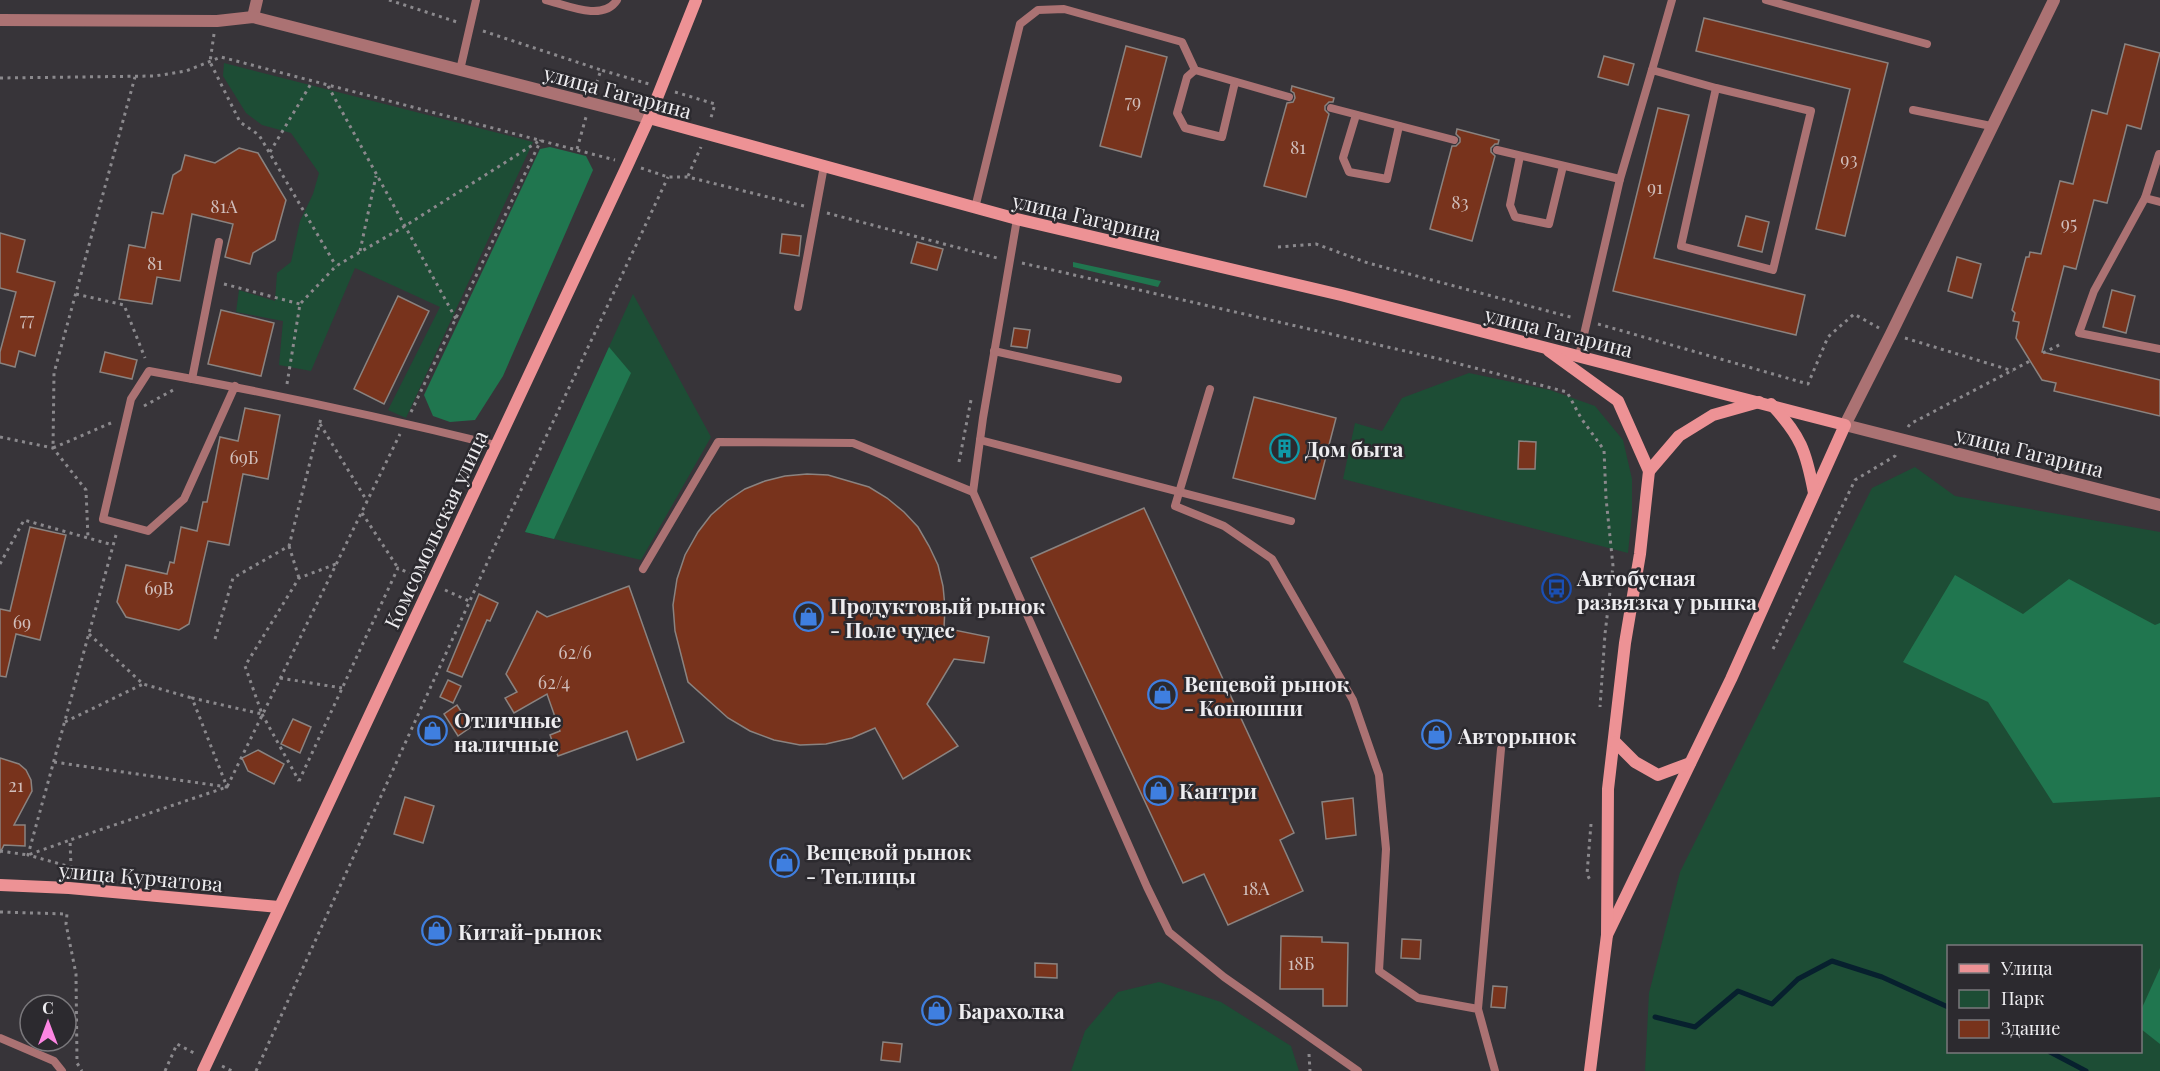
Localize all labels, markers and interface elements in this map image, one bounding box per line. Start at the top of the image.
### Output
street label: улица Гагарина [540,58,695,124]
house number: 79 [1125,89,1141,113]
house number: 81 [1290,135,1306,159]
house number: 93 [1840,147,1858,171]
house number: 91 [1647,175,1663,199]
street label: улица Гагарина [1009,185,1165,247]
house number: 83 [1451,190,1469,214]
house number: 81А [210,194,238,218]
house number: 95 [2061,211,2077,235]
house number: 81 [147,251,163,275]
street label: улица Гагарина [1481,299,1637,363]
house number: 77 [20,307,35,331]
street label: улица Гагарина [1952,419,2108,483]
street label: Комсомольская улица [377,425,493,633]
building icon: Дом быта [1268,432,1300,464]
place label: Дом быта [1305,434,1403,462]
house number: 69Б [229,445,259,469]
place label: Автобусная развязка у рынка [1576,563,1757,615]
bus stop icon: Автобусная развязка у рынка [1540,573,1572,605]
house number: 69В [144,576,174,600]
place label: Продуктовый рынок - Поле чудес [830,591,1046,643]
shop icon: Продуктовый рынок - Поле чудес [793,601,825,633]
house number: 69 [13,610,31,634]
house number: 62/6 [558,640,592,664]
place label: Вещевой рынок - Конюшни [1184,669,1350,721]
house number: 62/4 [538,670,570,694]
shop icon: Вещевой рынок - Конюшни [1147,679,1179,711]
place label: Отличные наличные [454,705,561,757]
shop icon: Отличные наличные [417,715,449,747]
shop icon: Авторынок [1421,719,1453,751]
place label: Авторынок [1457,721,1576,749]
house number: 21 [8,773,24,797]
shop icon: Кантри [1142,774,1174,806]
place label: Кантри [1179,776,1257,804]
place label: Вещевой рынок - Теплицы [806,837,972,889]
shop icon: Вещевой рынок - Теплицы [769,847,801,879]
street label: улица Курчатова [57,855,225,897]
house number: 18А [1242,876,1270,900]
shop icon: Китай-рынок [421,915,453,947]
place label: Китай-рынок [458,917,602,945]
legend [1947,945,2142,1053]
house number: 18Б [1288,951,1314,975]
text: Улица [2000,956,2052,980]
text: Парк [2001,986,2044,1010]
north arrow [18,993,78,1053]
shop icon: Барахолка [921,994,953,1026]
place label: Барахолка [958,996,1065,1024]
text: С [42,997,54,1018]
text: Здание [2001,1016,2060,1040]

